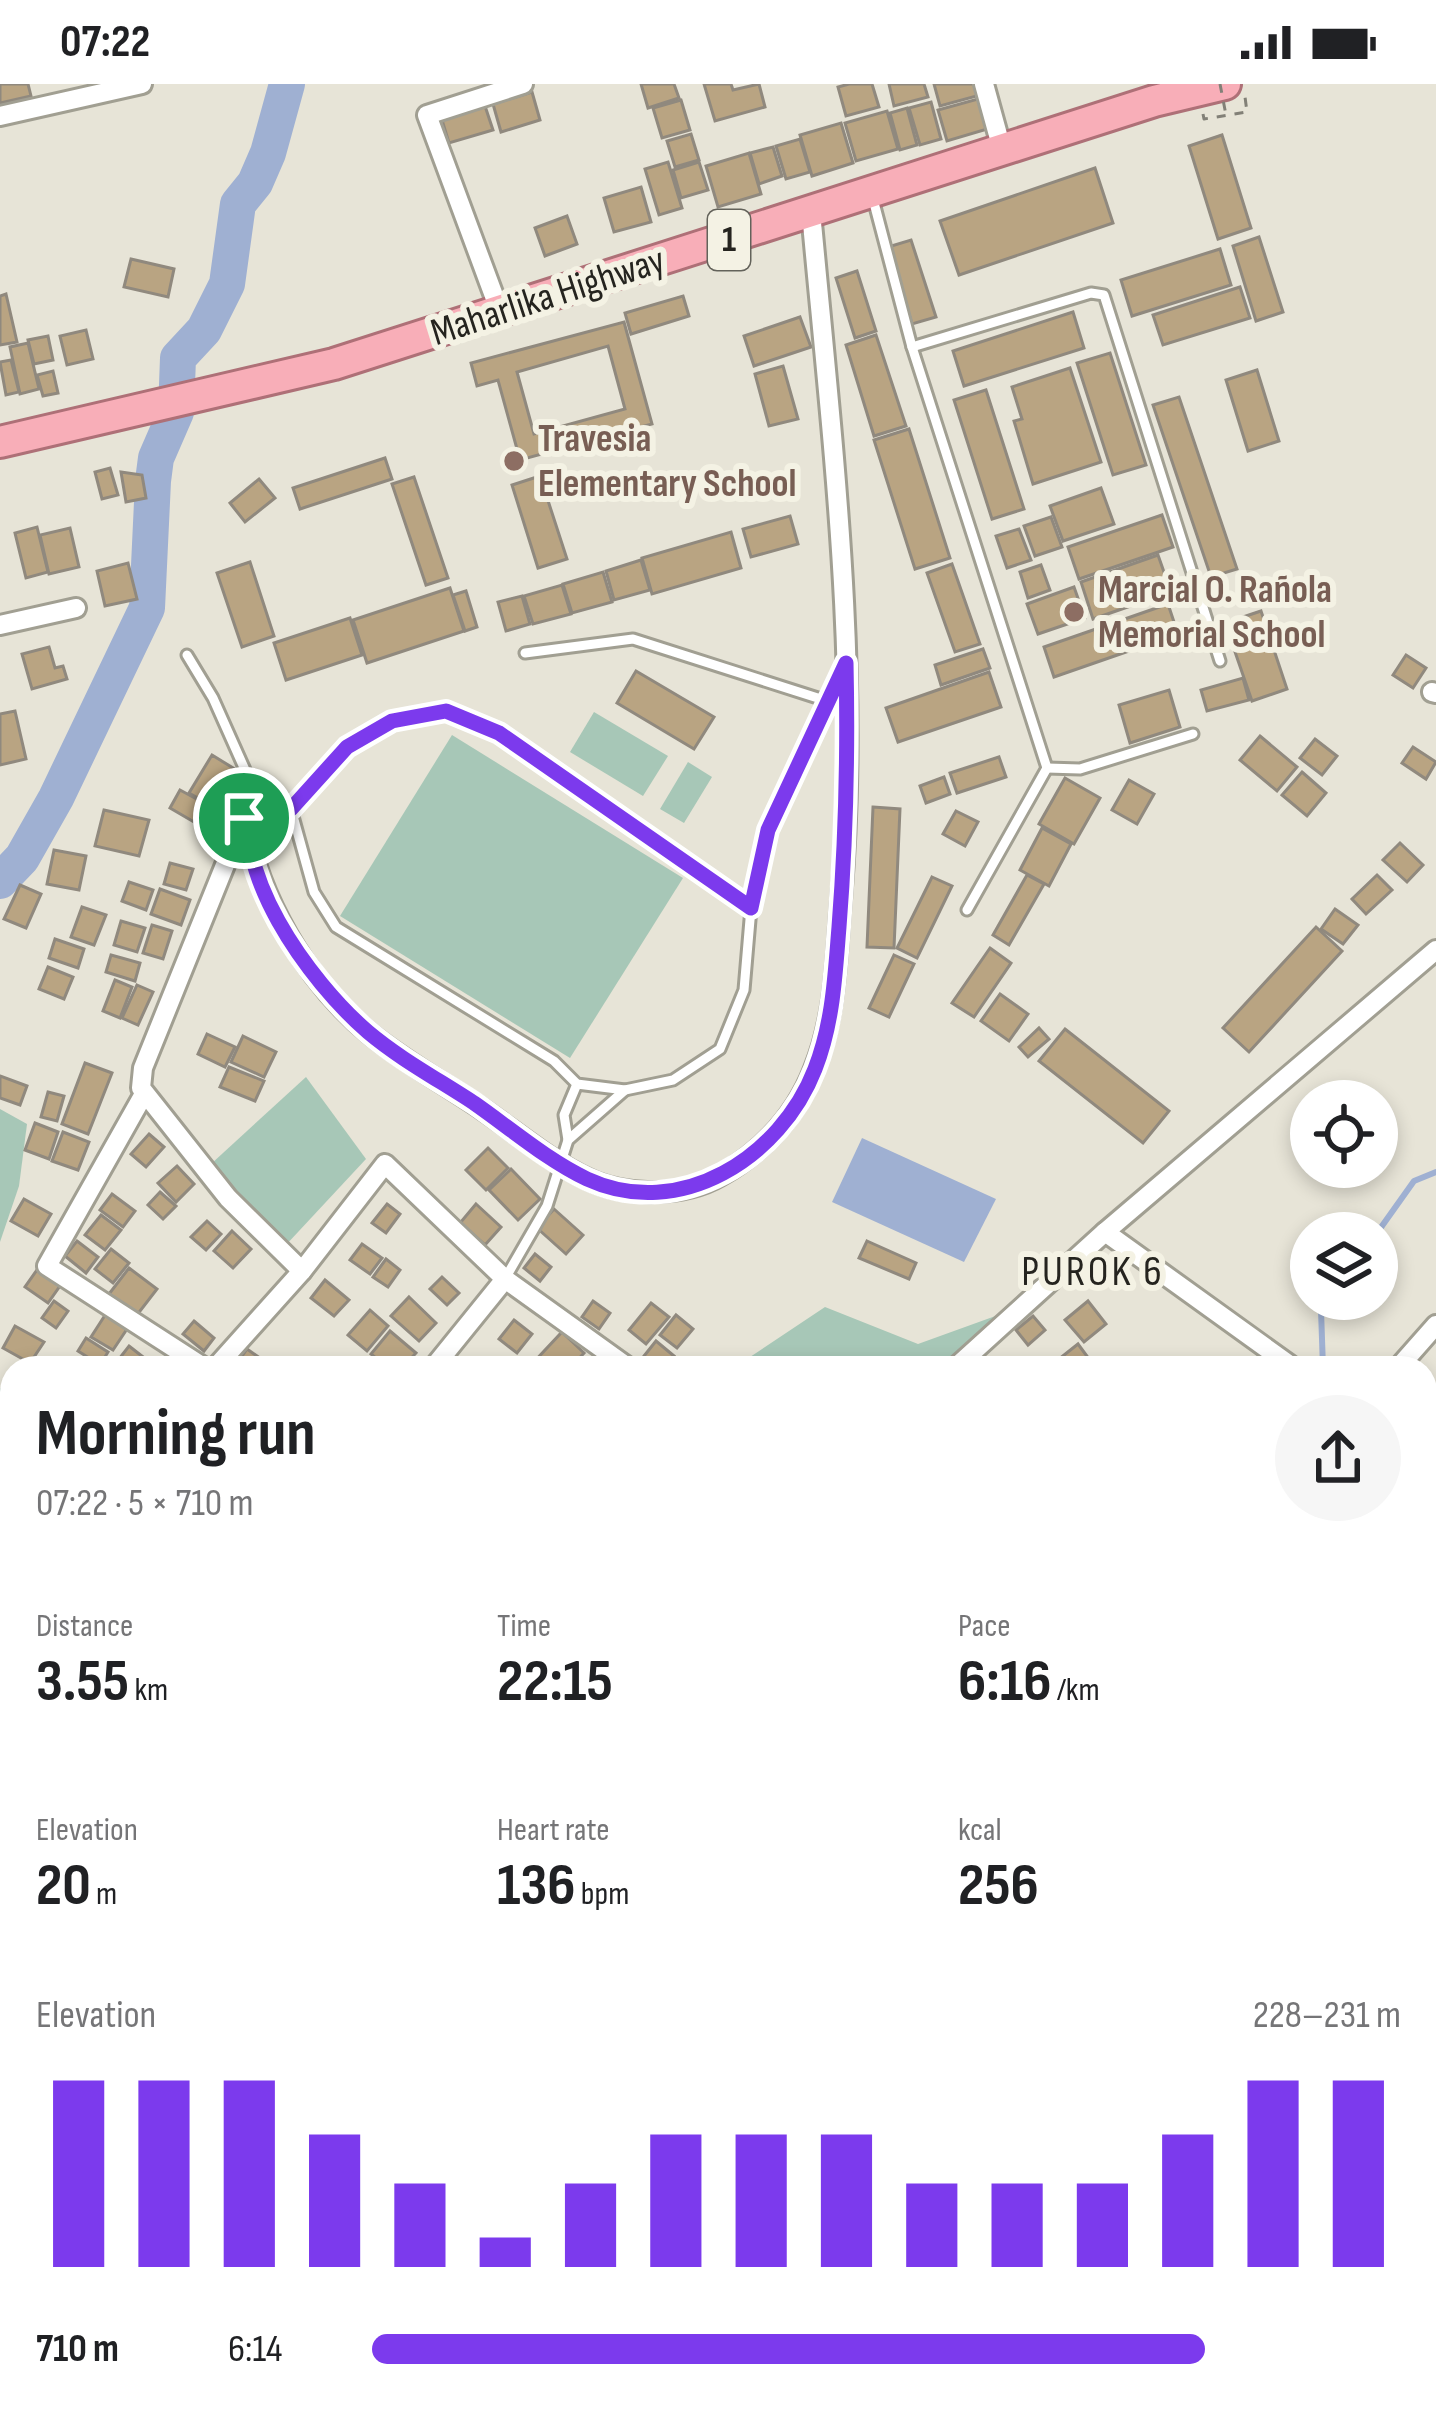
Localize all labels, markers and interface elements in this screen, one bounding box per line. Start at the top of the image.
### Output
text: 07:22 [60,15,150,70]
road number: 1 [708,210,750,270]
street label: Maharlika Highway [425,237,671,357]
place label: Travesia Elementary School [538,416,796,508]
marker: Travesia Elementary School [501,448,527,474]
place label: Marcial O. Rañola Memorial School [1098,567,1332,659]
marker: Marcial O. Rañola Memorial School [1061,599,1087,625]
pin [193,767,295,869]
icon: arrive [211,785,277,851]
map controls [1290,1080,1398,1320]
button: locate [1290,1080,1398,1188]
button: layers [1290,1212,1398,1320]
district label: PUROK 6 [1021,1247,1165,1298]
text: Morning run [36,1395,316,1474]
button: share [1275,1395,1401,1521]
text: 07:22 · 5 × 710 m [36,1480,254,1527]
text: Distance [36,1606,133,1646]
text: Time [497,1606,551,1646]
text: Pace [958,1606,1011,1646]
text: 3.55 [36,1646,129,1718]
text: 22:15 [497,1646,613,1718]
text: 6:16 [958,1646,1051,1718]
text: km [129,1670,168,1710]
text: /km [1051,1670,1100,1710]
text: Elevation [36,1810,138,1850]
text: Heart rate [497,1810,610,1850]
text: kcal [958,1810,1002,1850]
text: 20 [36,1850,91,1922]
text: 136 [497,1850,576,1922]
text: 256 [958,1850,1039,1922]
text: m [91,1874,117,1914]
text: bpm [576,1874,629,1914]
text: Elevation [36,1992,156,2039]
text: 228–231 m [1253,1992,1401,2039]
text: 710 m [36,2326,119,2373]
text: 6:14 [228,2326,282,2373]

